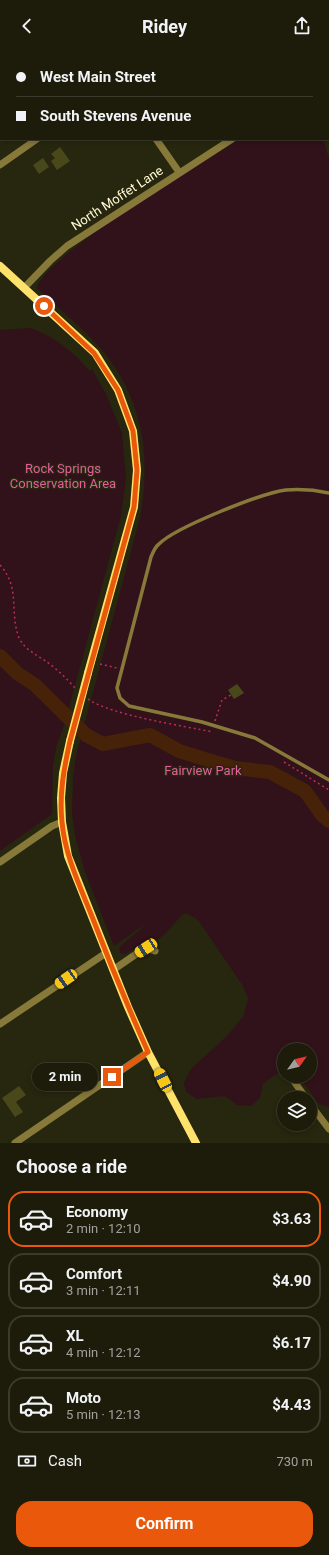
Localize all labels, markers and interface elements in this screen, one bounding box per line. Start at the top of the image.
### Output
icon: back [16,15,38,37]
icon: share [291,15,313,37]
text: Ridey [142,16,187,37]
text: West Main Street [40,68,156,86]
text: South Stevens Avenue [40,107,191,125]
street label: North Moffet Lane [68,163,166,233]
route start [35,297,53,315]
park label: Rock Springs Conservation Area [10,461,116,491]
park label: Fairview Park [164,763,242,778]
car [133,936,159,960]
car [53,967,79,991]
north arrow [277,1043,317,1083]
map controls [277,1043,317,1131]
callout: 2 min [32,1063,98,1091]
car [152,1067,174,1093]
route end [103,1068,121,1086]
text: 2 min [49,1069,81,1084]
button: layers [277,1091,317,1131]
text: Choose a ride [16,1156,127,1177]
icon: car [18,1201,54,1237]
text: Economy [66,1203,128,1221]
text: $3.63 [272,1210,311,1228]
text: 2 min · 12:10 [66,1221,141,1236]
icon: car [18,1263,54,1299]
text: Comfort [66,1265,122,1283]
text: $4.90 [272,1272,311,1290]
text: 3 min · 12:11 [66,1283,141,1298]
icon: car [18,1325,54,1361]
text: XL [66,1327,84,1345]
text: $6.17 [272,1334,311,1352]
text: 4 min · 12:12 [66,1345,141,1360]
icon: car [18,1387,54,1423]
text: Moto [66,1389,101,1407]
text: $4.43 [272,1396,311,1414]
text: 5 min · 12:13 [66,1407,141,1422]
icon: cash [16,1450,38,1472]
text: Cash [48,1452,82,1470]
text: 730 m [276,1454,313,1469]
button: Confirm [16,1501,313,1547]

